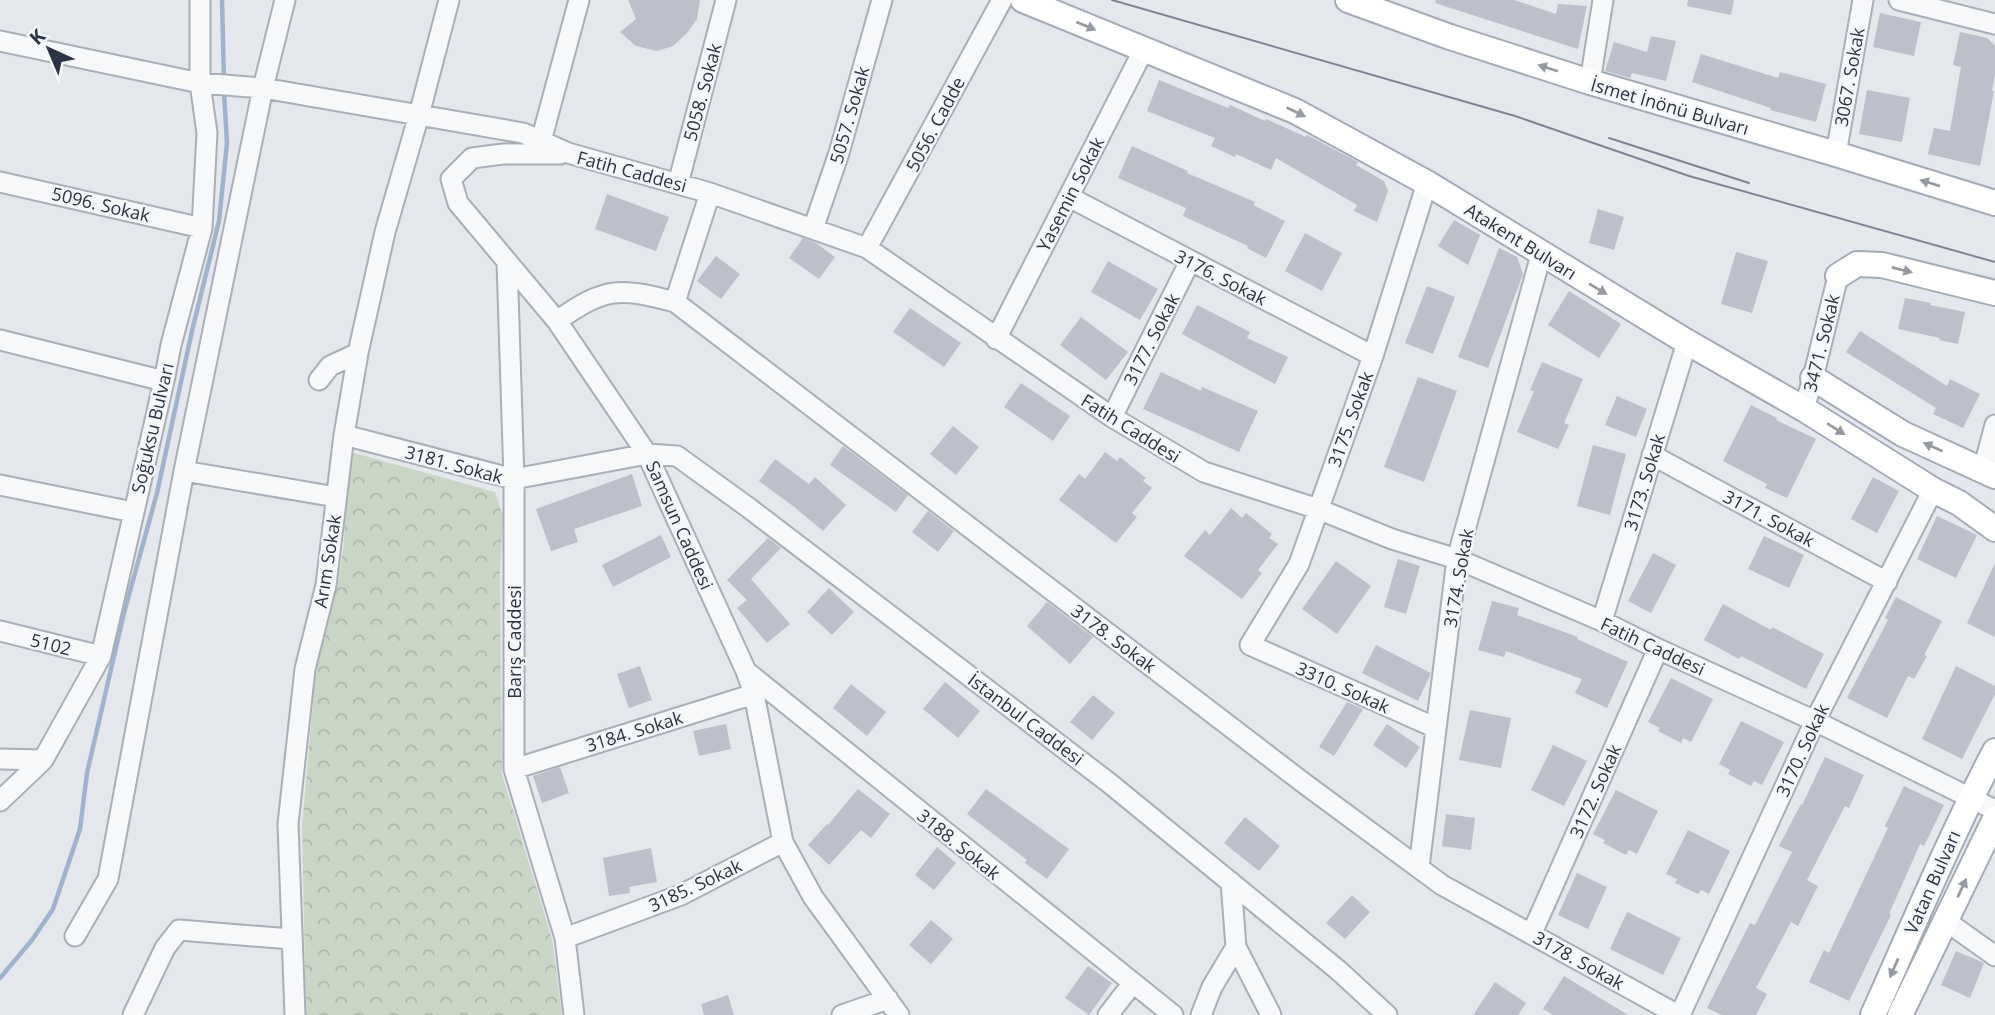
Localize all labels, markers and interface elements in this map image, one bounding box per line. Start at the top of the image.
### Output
north arrow [14,14,84,84]
one-way arrow [1076,20,1097,31]
text: K [24,23,51,51]
street label: 3067. Sokak [1828,25,1870,128]
street label: 5058. Sokak [677,40,727,143]
street label: 5057. Sokak [824,63,874,166]
one-way arrow [1537,63,1558,73]
street label: 5056. Cadde [900,72,970,176]
street label: İsmet İnönü Bulvarı [1588,72,1752,140]
one-way arrow [1286,106,1306,118]
street label: Yasemin Sokak [1031,132,1109,255]
street label: Fatih Caddesi [575,145,689,197]
one-way arrow [1919,178,1940,188]
street label: 5096. Sokak [49,181,153,227]
street label: Atakent Bulvarı [1461,197,1581,285]
street label: 3176. Sokak [1171,244,1272,311]
one-way arrow [1891,265,1913,276]
one-way arrow [1589,283,1608,295]
street label: 3177. Sokak [1118,288,1185,389]
street label: 3471. Sokak [1797,291,1845,395]
street label: Soğuksu Bulvarı [125,360,179,496]
street label: 3175. Sokak [1322,367,1379,470]
street label: Fatih Caddesi [1077,388,1185,468]
one-way arrow [1827,423,1846,436]
street label: 3173. Sokak [1618,430,1670,533]
street label: 3181. Sokak [403,439,506,489]
one-way arrow [1923,441,1943,453]
street label: Samsun Caddesi [641,457,719,593]
street label: 3171. Sokak [1719,484,1819,552]
street label: Arım Sokak [308,512,346,609]
street label: 3174. Sokak [1437,526,1479,629]
street label: Barış Caddesi [502,585,526,699]
street label: 3178. Sokak [1067,598,1162,678]
street label: Fatih Caddesi [1597,611,1709,681]
street label: 5102 [28,627,74,661]
street label: 3310. Sokak [1292,656,1394,719]
street label: İstanbul Caddesi [963,668,1089,770]
street label: 3170. Sokak [1770,699,1834,800]
street label: 3184. Sokak [583,705,686,757]
street label: 3172. Sokak [1564,740,1627,842]
street label: 3188. Sokak [913,803,1006,885]
street label: Vatan Bulvarı [1898,826,1966,938]
street label: 3185. Sokak [645,853,746,917]
one-way arrow [1957,877,1968,898]
street label: 3178. Sokak [1529,925,1629,995]
one-way arrow [1888,958,1900,978]

